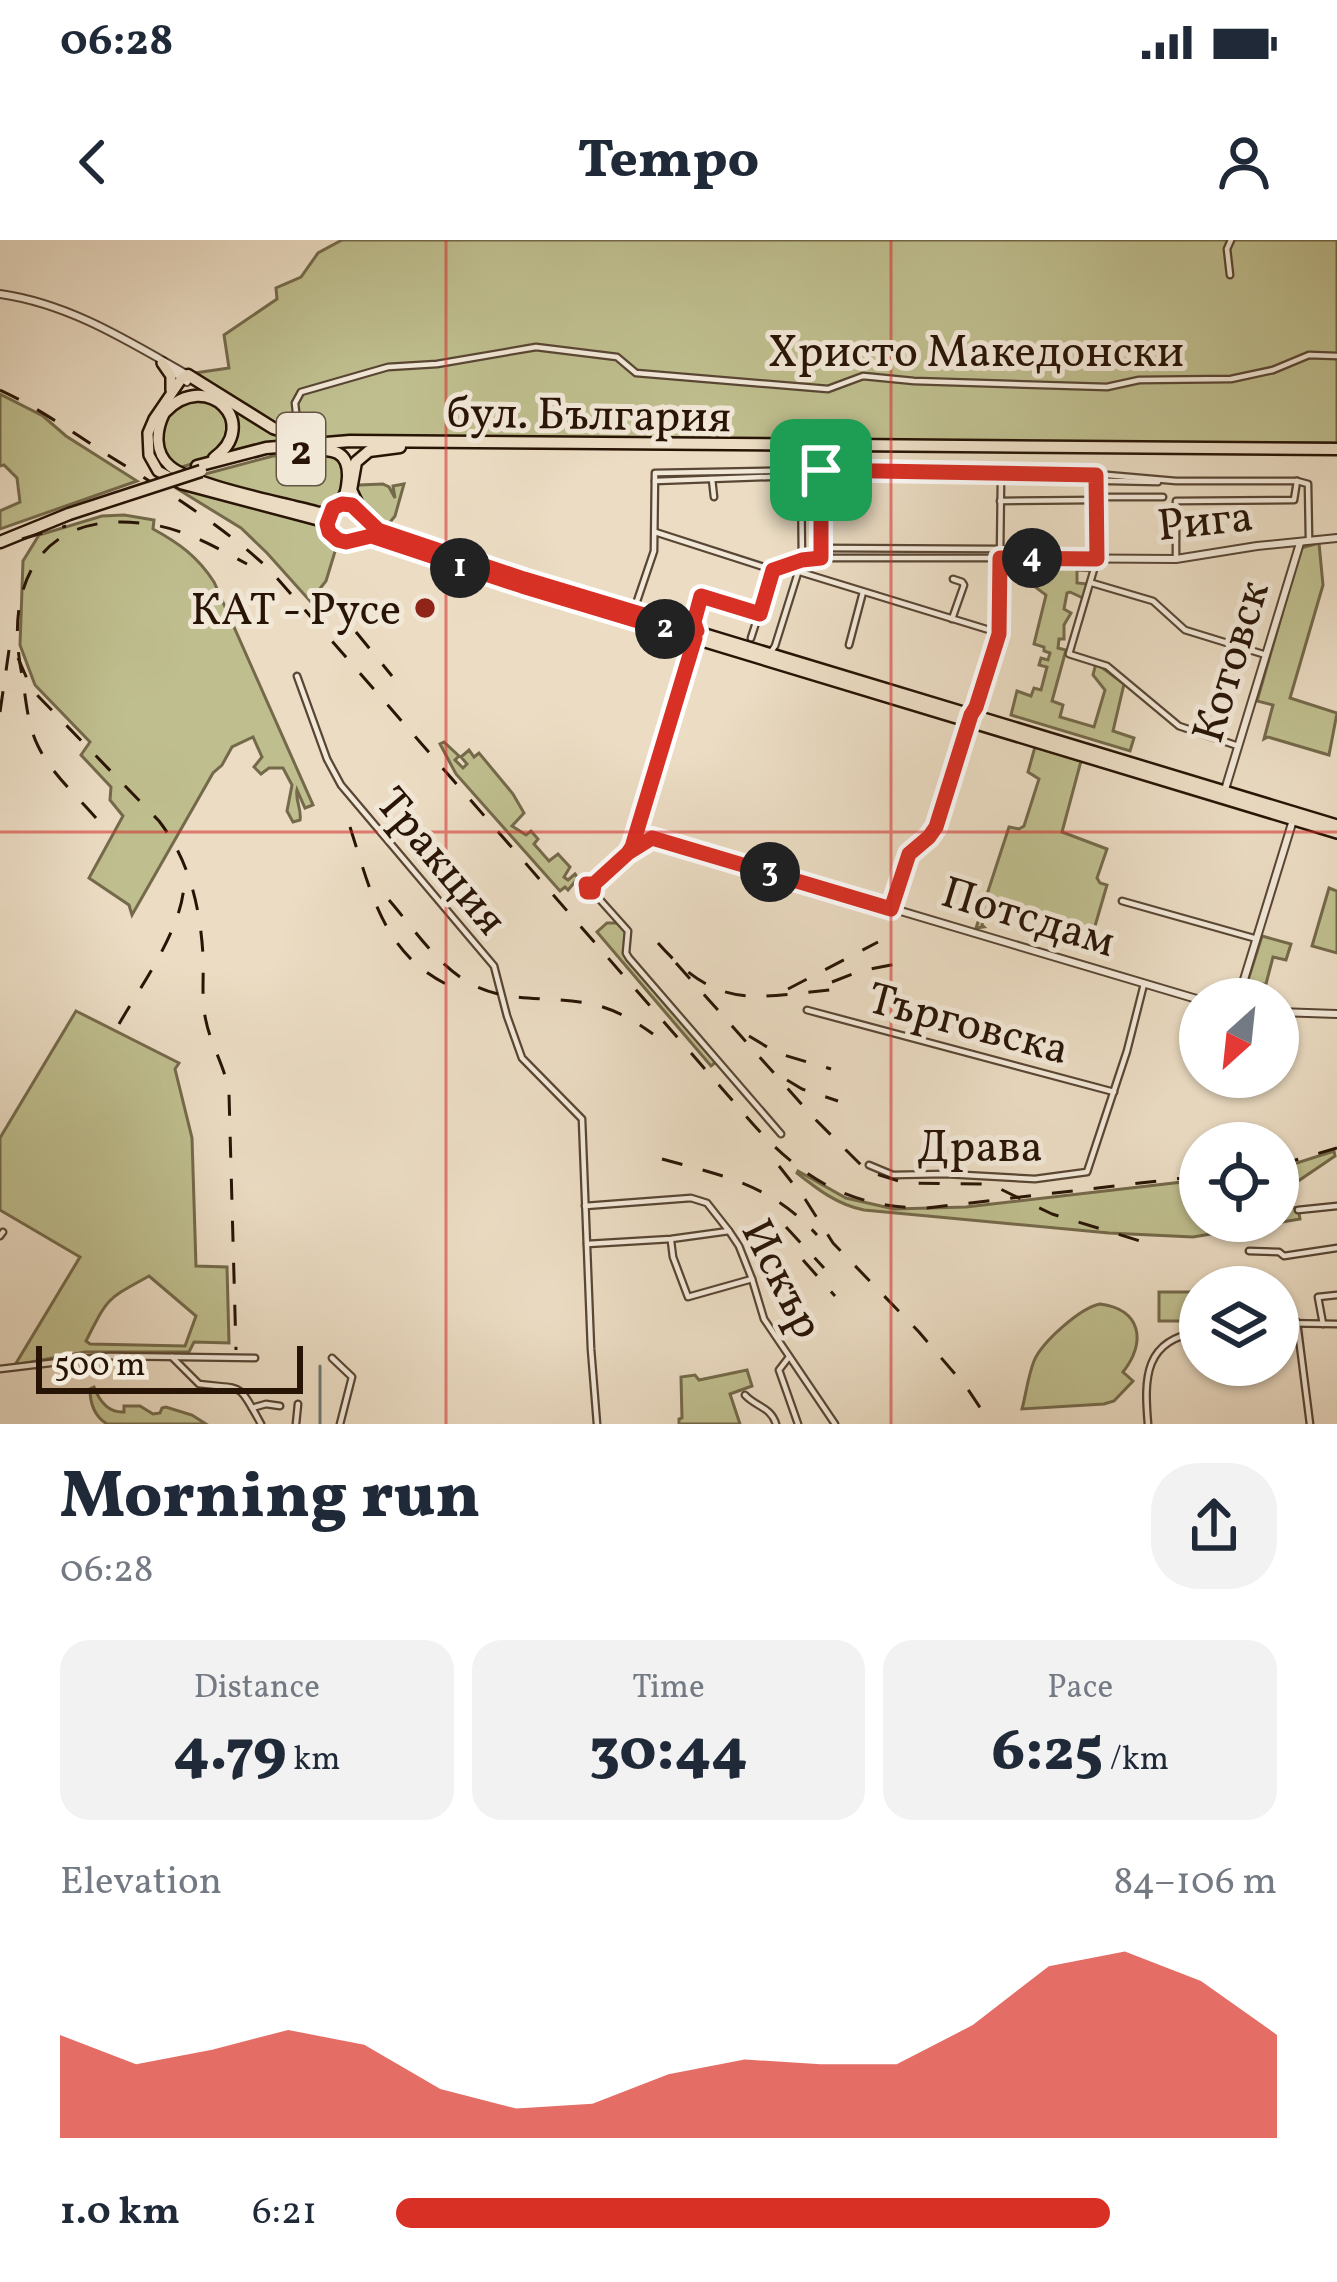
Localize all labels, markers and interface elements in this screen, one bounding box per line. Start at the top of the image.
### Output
text: 06:28 [60,11,173,74]
text: Tempo [578,125,759,200]
icon: back [60,129,126,195]
icon: person [1211,129,1277,195]
street label: Христо Македонски [768,323,1184,386]
street label: бул. България [446,384,732,451]
road number: 2 [277,413,325,485]
pin [770,419,872,521]
icon: arrive [788,437,854,503]
street label: Рига [1155,487,1256,560]
pin: 4 [1002,528,1062,588]
text: 4 [1022,535,1042,581]
pin: 1 [430,538,490,598]
text: 1 [453,545,467,591]
street label: Котовск [1179,574,1288,751]
place label: КАТ - Русе [190,581,401,644]
marker: КАТ - Русе [412,595,438,621]
pin: 2 [635,599,695,659]
text: 2 [656,606,674,652]
street label: Тракция [359,775,520,950]
pin: 3 [740,842,800,902]
text: 3 [762,849,778,895]
street label: Потсдам [933,863,1122,976]
street label: Търговска [860,969,1075,1083]
north arrow [1179,978,1299,1098]
map controls [1179,978,1299,1386]
street label: Драва [917,1118,1043,1181]
button: locate [1179,1122,1299,1242]
street label: Искър [723,1209,837,1351]
button: layers [1179,1266,1299,1386]
scale bar [36,1340,303,1393]
text: 500 m [54,1344,145,1390]
text: Morning run [60,1453,481,1545]
button: share [1151,1463,1277,1589]
text: 06:28 [60,1544,154,1598]
text: Distance [194,1666,320,1712]
text: Time [632,1666,705,1712]
text: Pace [1047,1666,1113,1712]
text: 4.79 [173,1712,287,1795]
text: 30:44 [589,1712,748,1795]
text: 6:25 [991,1712,1103,1795]
text: km [287,1738,341,1784]
text: /km [1103,1738,1169,1784]
text: Elevation [60,1856,222,1910]
text: 84–106 m [1113,1856,1277,1910]
text: 1.0 km [60,2186,180,2240]
text: 6:21 [252,2186,317,2240]

